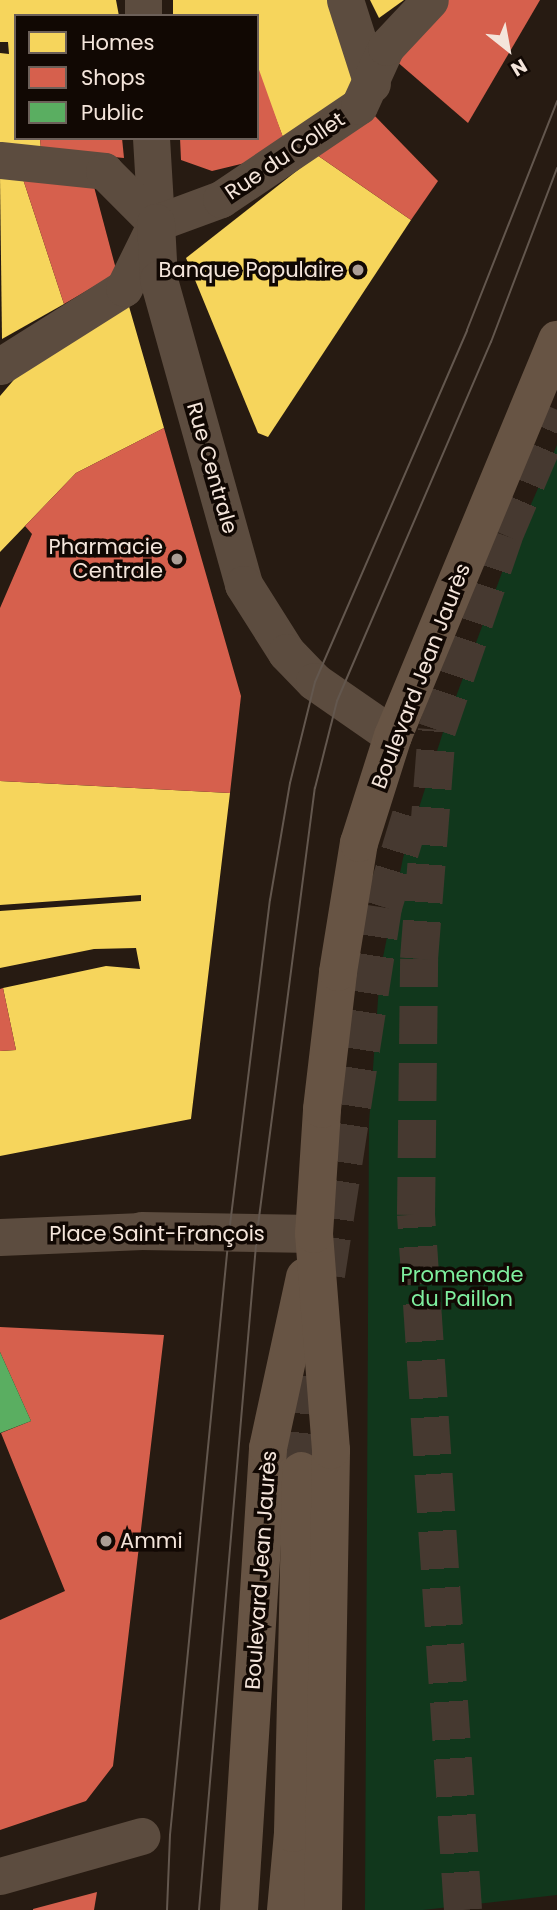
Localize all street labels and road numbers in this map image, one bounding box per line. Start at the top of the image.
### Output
street label: Rue du Collet [220,107,350,205]
street label: Rue Centrale [181,399,243,537]
street label: Boulevard Jean Jaurès [366,560,476,792]
street label: Place Saint-François [49,1221,265,1247]
street label: Boulevard Jean Jaurès [240,1450,282,1690]

